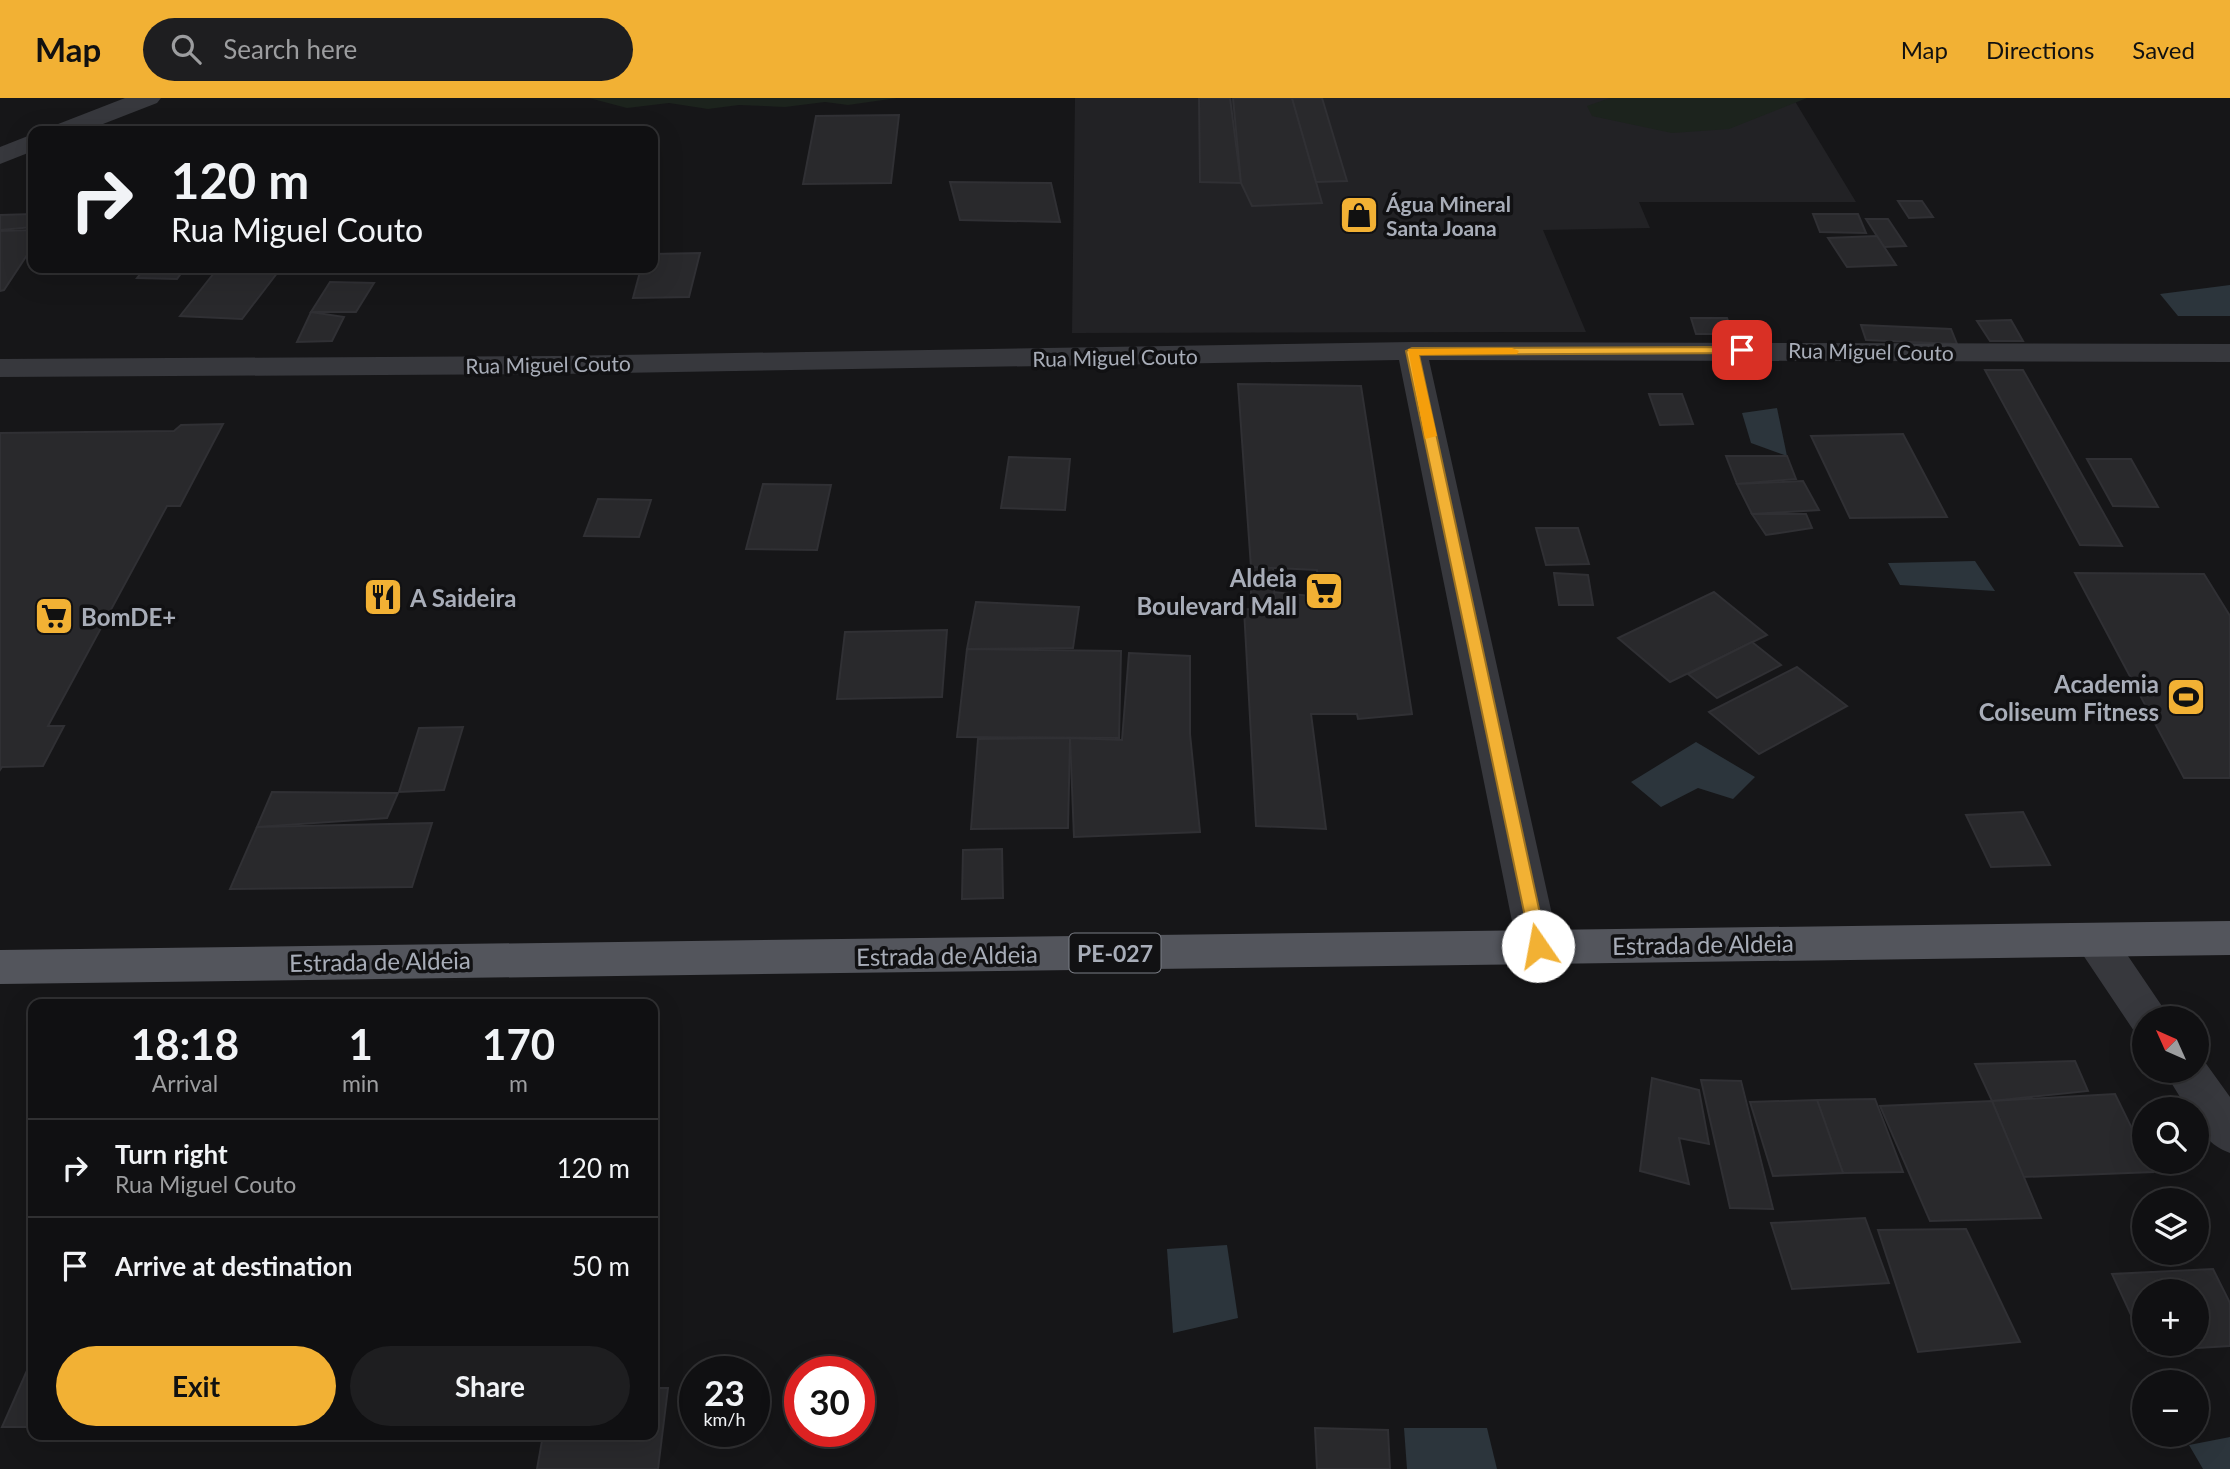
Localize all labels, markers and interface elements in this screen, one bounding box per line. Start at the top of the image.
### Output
search box [143,18,633,81]
text: Map [35,29,101,69]
icon: search [167,30,205,68]
text: Search here [223,33,357,65]
text: Map [1901,35,1948,64]
text: Directions [1986,35,2094,64]
text: Saved [2132,35,2195,64]
text: 120 m [171,151,309,209]
icon: right [56,154,147,245]
place label: Água Mineral Santa Joana [1385,191,1511,240]
shop icon: Água Mineral Santa Joana [1338,194,1380,236]
text: Rua Miguel Couto [171,210,423,249]
pin [1712,320,1772,380]
icon: arrive [1723,331,1761,369]
street label: Rua Miguel Couto [1788,337,1954,365]
street label: Rua Miguel Couto [1032,343,1198,371]
street label: Rua Miguel Couto [465,350,631,378]
place label: Aldeia Boulevard Mall [1136,563,1297,620]
supermarket icon: Aldeia Boulevard Mall [1303,570,1345,612]
restaurant icon: A Saideira [362,576,404,618]
place label: A Saideira [409,583,517,612]
supermarket icon: BomDE+ [33,595,75,637]
place label: BomDE+ [81,602,176,631]
place label: Academia Coliseum Fitness [1979,669,2159,726]
sports icon: Academia Coliseum Fitness [2165,676,2207,718]
position arrow [1501,909,1575,983]
street label: Estrada de Aldeia [1612,928,1794,960]
road number: PE-027 [1070,933,1160,972]
street label: Estrada de Aldeia [856,939,1038,971]
street label: Estrada de Aldeia [289,945,471,977]
north arrow [2132,1006,2208,1083]
map controls [2132,1006,2209,1447]
text: 18:18 [131,1019,239,1069]
text: 1 [348,1019,373,1069]
text: 170 [482,1019,555,1069]
text: Arrival [152,1069,218,1097]
text: min [342,1069,379,1097]
text: m [509,1069,528,1097]
button: search [2132,1097,2209,1174]
text: Turn right [115,1138,228,1170]
icon: right [56,1149,94,1187]
text: 120 m [557,1152,630,1184]
text: Rua Miguel Couto [115,1170,296,1198]
button: layers [2132,1188,2209,1265]
icon: arrive [56,1247,94,1285]
text: Arrive at destination [115,1250,352,1282]
text: 50 m [572,1250,630,1282]
button: + [2132,1279,2209,1356]
button: Exit [56,1346,336,1426]
button: Share [350,1346,630,1426]
speed limit sign: 30 [784,1356,875,1447]
button: − [2132,1370,2209,1447]
text: 23 [704,1371,745,1413]
text: km/h [703,1408,746,1430]

